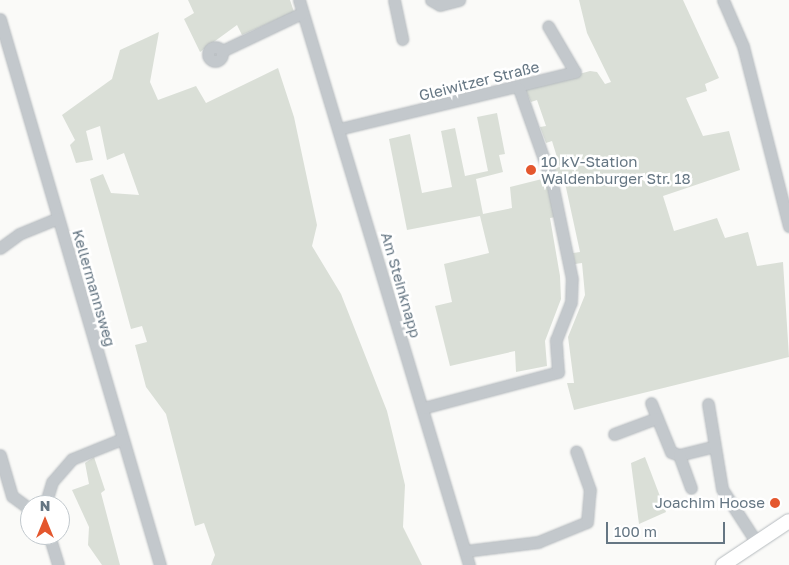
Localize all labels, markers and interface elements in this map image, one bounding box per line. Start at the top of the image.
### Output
street label: Gleiwitzer Straße [417,57,541,105]
place label: 10 kV-Station Waldenburger Str. 18 [541,152,691,187]
marker: 10 kV-Station Waldenburger Str. 18 [525,164,537,176]
street label: Kellermannsweg [69,227,119,349]
street label: Am Steinknapp [377,230,425,340]
place label: Joachim Hoose [655,494,765,512]
north arrow [20,495,70,545]
text: N [40,497,50,514]
marker: Joachim Hoose [769,497,781,509]
scale bar [609,512,728,544]
text: 100 m [614,522,657,540]

